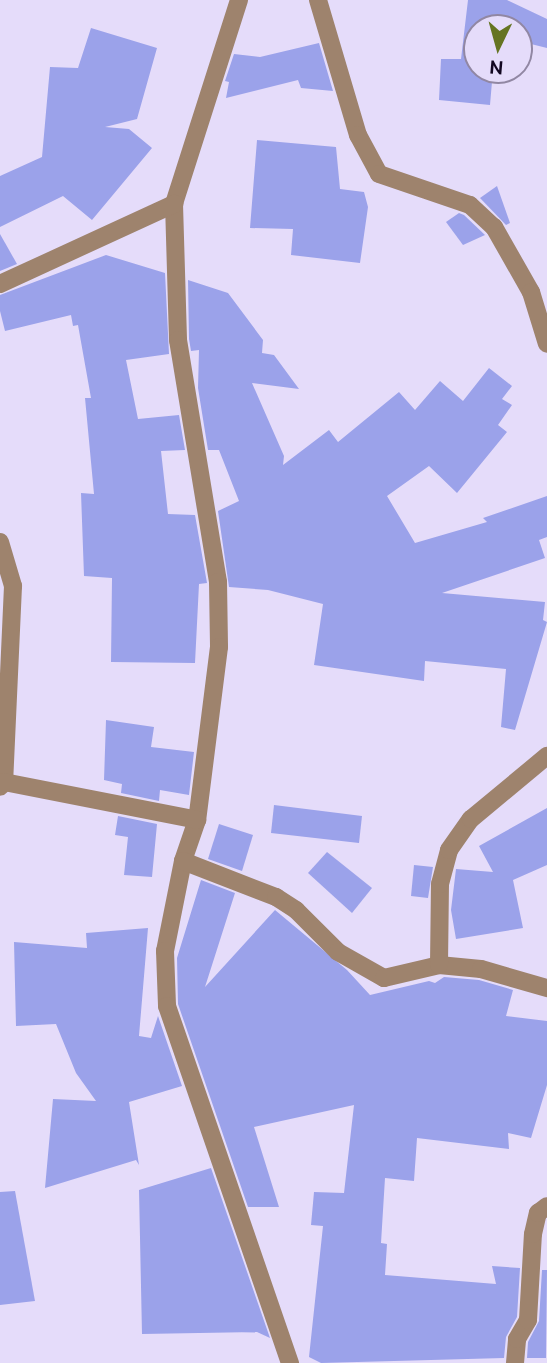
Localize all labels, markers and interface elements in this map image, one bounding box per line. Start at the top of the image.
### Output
north arrow [463,14,533,84]
text: N [488,56,504,80]

